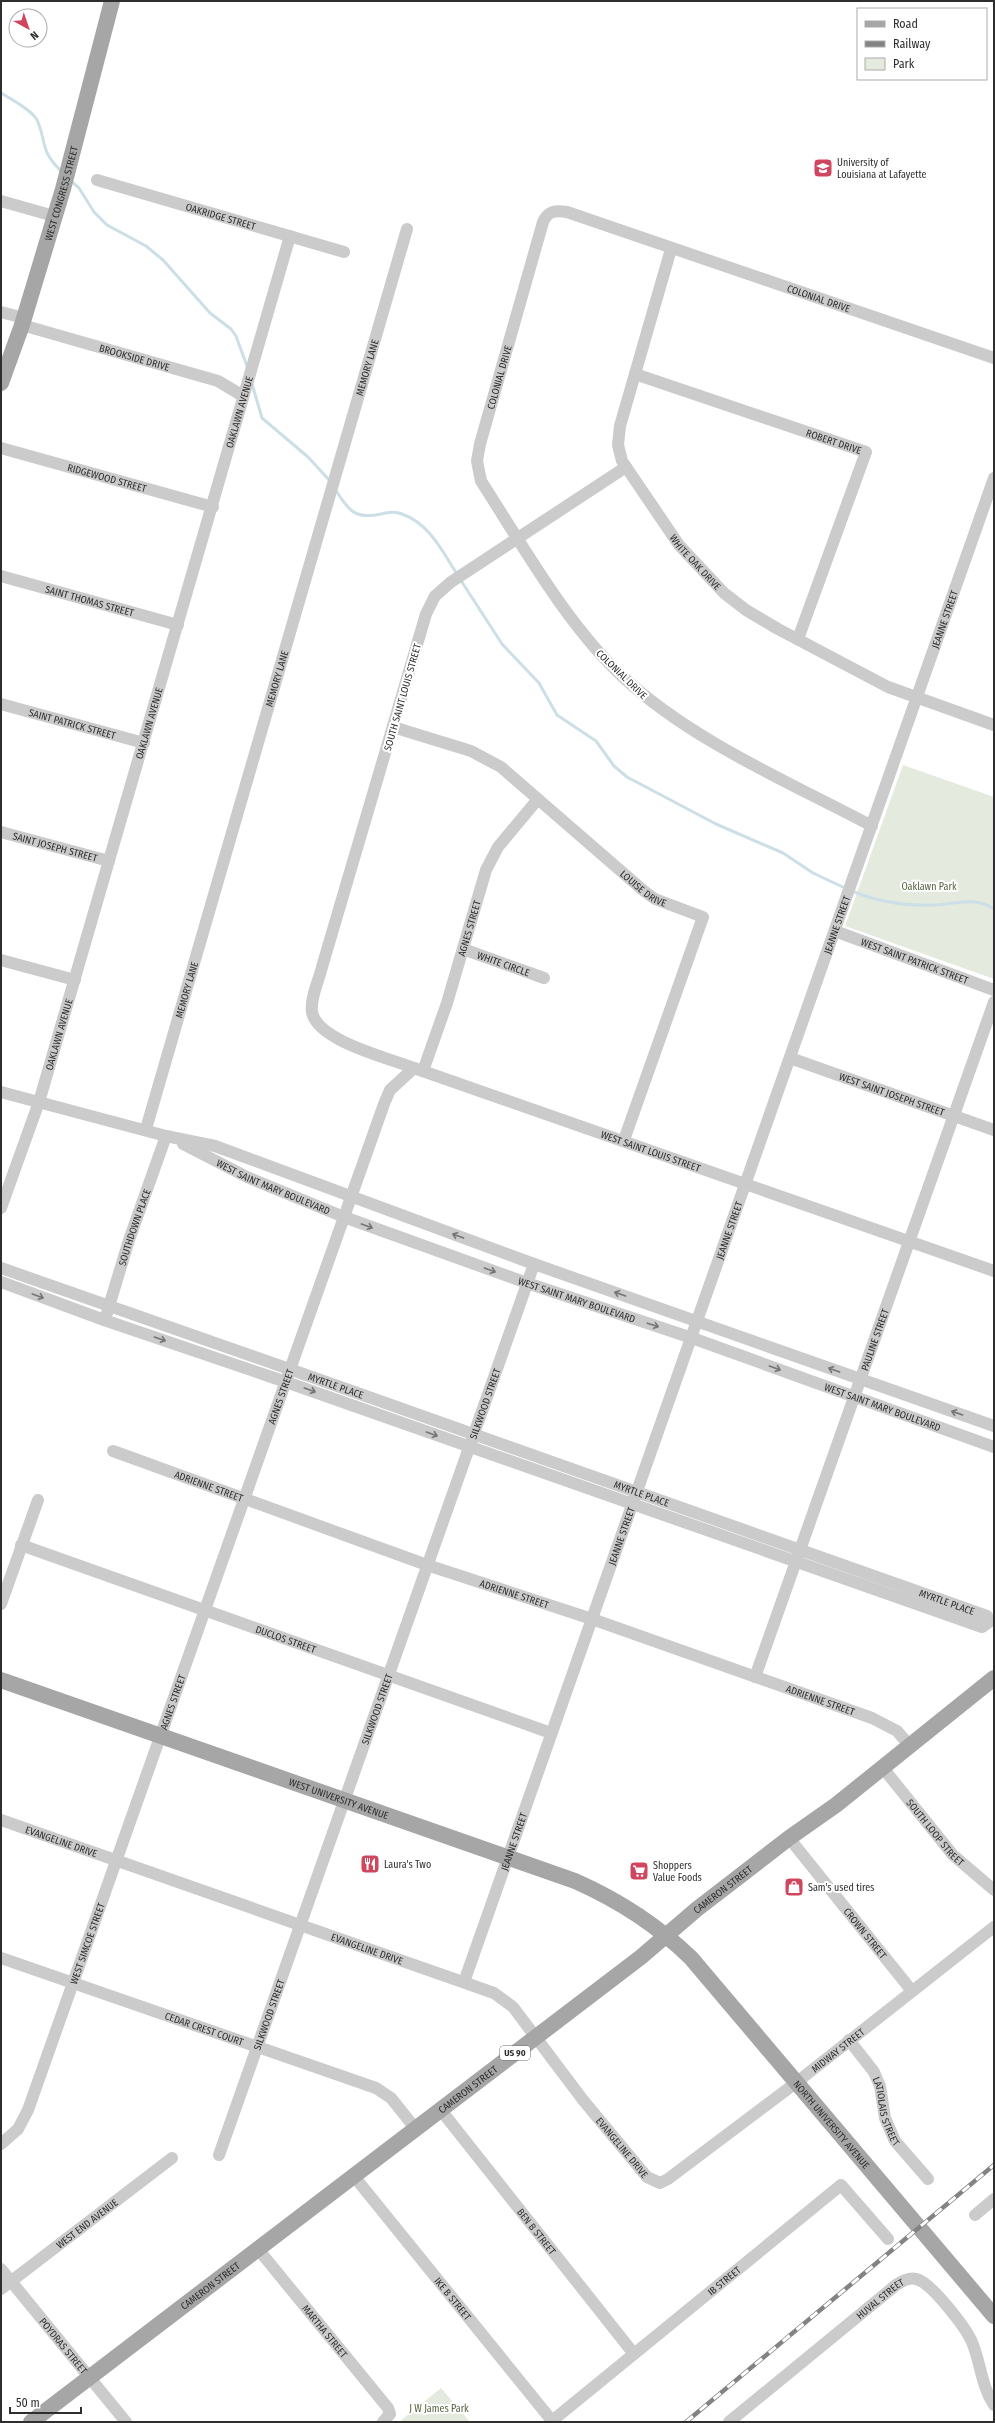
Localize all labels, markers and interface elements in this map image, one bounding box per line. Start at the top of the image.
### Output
north arrow [8,8,48,48]
legend [857,8,987,80]
text: Road [893,17,918,31]
text: N [27,28,41,42]
text: Railway [893,37,931,51]
text: Park [893,57,915,71]
street label: WEST CONGRESS STREET [43,145,81,242]
school or university icon: University of Louisiana at Lafayette [812,157,834,179]
place label: University of Louisiana at Lafayette [837,157,927,181]
street label: OAKRIDGE STREET [184,201,257,233]
street label: COLONIAL DRIVE [785,283,852,315]
street label: MEMORY LANE [354,338,382,397]
street label: BROOKSIDE DRIVE [98,342,171,374]
street label: COLONIAL DRIVE [485,344,515,411]
street label: OAKLAWN AVENUE [224,375,256,449]
street label: ROBERT DRIVE [804,427,863,457]
street label: RIDGEWOOD STREET [66,462,148,495]
street label: WHITE OAK DRIVE [667,533,723,593]
street label: SAINT THOMAS STREET [44,584,135,620]
street label: JEANNE STREET [929,588,961,650]
street label: SOUTH SAINT LOUIS STREET [382,642,424,752]
street label: COLONIAL DRIVE [593,648,649,702]
street label: MEMORY LANE [264,649,292,708]
street label: OAKLAWN AVENUE [134,686,166,761]
street label: SAINT PATRICK STREET [27,707,117,742]
street label: SAINT JOSEPH STREET [11,830,99,865]
street label: LOUISE DRIVE [617,868,668,910]
park label: Oaklawn Park [901,881,957,893]
street label: JEANNE STREET [822,894,853,956]
street label: AGNES STREET [456,899,484,958]
street label: WEST SAINT PATRICK STREET [859,936,970,987]
street label: WHITE CIRCLE [475,949,531,979]
street label: MEMORY LANE [173,960,201,1020]
street label: OAKLAWN AVENUE [43,997,76,1072]
street label: WEST SAINT JOSEPH STREET [837,1071,946,1119]
street label: WEST SAINT LOUIS STREET [599,1129,702,1175]
street label: WEST SAINT MARY BOULEVARD [214,1157,332,1218]
street label: SOUTHDOWN PLACE [117,1187,154,1267]
street label: JEANNE STREET [714,1200,746,1261]
one-way arrow [361,1222,373,1230]
one-way arrow [452,1232,464,1240]
one-way arrow [483,1266,495,1274]
street label: WEST SAINT MARY BOULEVARD [516,1275,637,1326]
one-way arrow [614,1289,626,1297]
one-way arrow [31,1292,43,1300]
street label: PAULINE STREET [859,1307,892,1372]
one-way arrow [646,1322,659,1329]
one-way arrow [153,1336,166,1343]
one-way arrow [769,1365,781,1373]
street label: SILKWOOD STREET [468,1366,504,1441]
one-way arrow [829,1366,841,1374]
street label: AGNES STREET [266,1367,297,1426]
street label: MYRTLE PLACE [306,1371,365,1402]
street label: WEST SAINT MARY BOULEVARD [822,1381,942,1434]
one-way arrow [303,1387,315,1395]
one-way arrow [952,1409,964,1417]
one-way arrow [425,1431,437,1439]
street label: ADRIENNE STREET [173,1469,245,1505]
street label: MYRTLE PLACE [612,1479,671,1510]
street label: JEANNE STREET [606,1505,638,1567]
street label: ADRIENNE STREET [478,1578,550,1612]
street label: MYRTLE PLACE [917,1587,976,1618]
street label: DUCLOS STREET [254,1624,318,1656]
street label: SILKWOOD STREET [360,1672,396,1746]
street label: AGNES STREET [158,1673,189,1732]
street label: ADRIENNE STREET [784,1683,856,1718]
street label: WEST UNIVERSITY AVENUE [287,1776,390,1822]
street label: SOUTH LOOP STREET [903,1797,966,1869]
street label: JEANNE STREET [499,1811,530,1872]
street label: EVANGELINE DRIVE [24,1824,99,1860]
restaurant icon: Laura's Two [359,1853,381,1875]
place label: Laura's Two [384,1859,431,1871]
supermarket icon: Shoppers Value Foods [628,1860,650,1882]
place label: Shoppers Value Foods [653,1860,702,1884]
street label: CAMERON STREET [691,1863,755,1917]
shop icon: Sam's used tires [783,1876,805,1898]
place label: Sam's used tires [808,1882,874,1894]
street label: WEST SIMCOE STREET [68,1901,108,1986]
street label: CROWN STREET [841,1906,889,1962]
street label: EVANGELINE DRIVE [329,1931,405,1968]
street label: SILKWOOD STREET [252,1977,288,2052]
street label: CEDAR CREST COURT [163,2010,245,2049]
street label: MIDWAY STREET [809,2026,867,2075]
road number: US 90 [500,2046,530,2060]
street label: CAMERON STREET [436,2063,500,2116]
street label: LATIOLAIS STREET [870,2075,902,2149]
street label: NORTH UNIVERSITY AVENUE [790,2078,872,2172]
street label: EVANGELINE DRIVE [593,2115,650,2181]
street label: WEST END AVENUE [54,2197,121,2251]
street label: BEN B STREET [514,2206,558,2258]
street label: CAMERON STREET [179,2260,243,2313]
street label: IB STREET [706,2264,744,2298]
street label: IKE B STREET [431,2275,473,2323]
street label: HUVAL STREET [854,2276,907,2322]
street label: MARTHA STREET [299,2303,350,2361]
street label: POYDRAS STREET [36,2316,90,2377]
scale bar [10,2389,81,2415]
text: 50 m [16,2396,40,2410]
park label: J W James Park [409,2403,469,2415]

